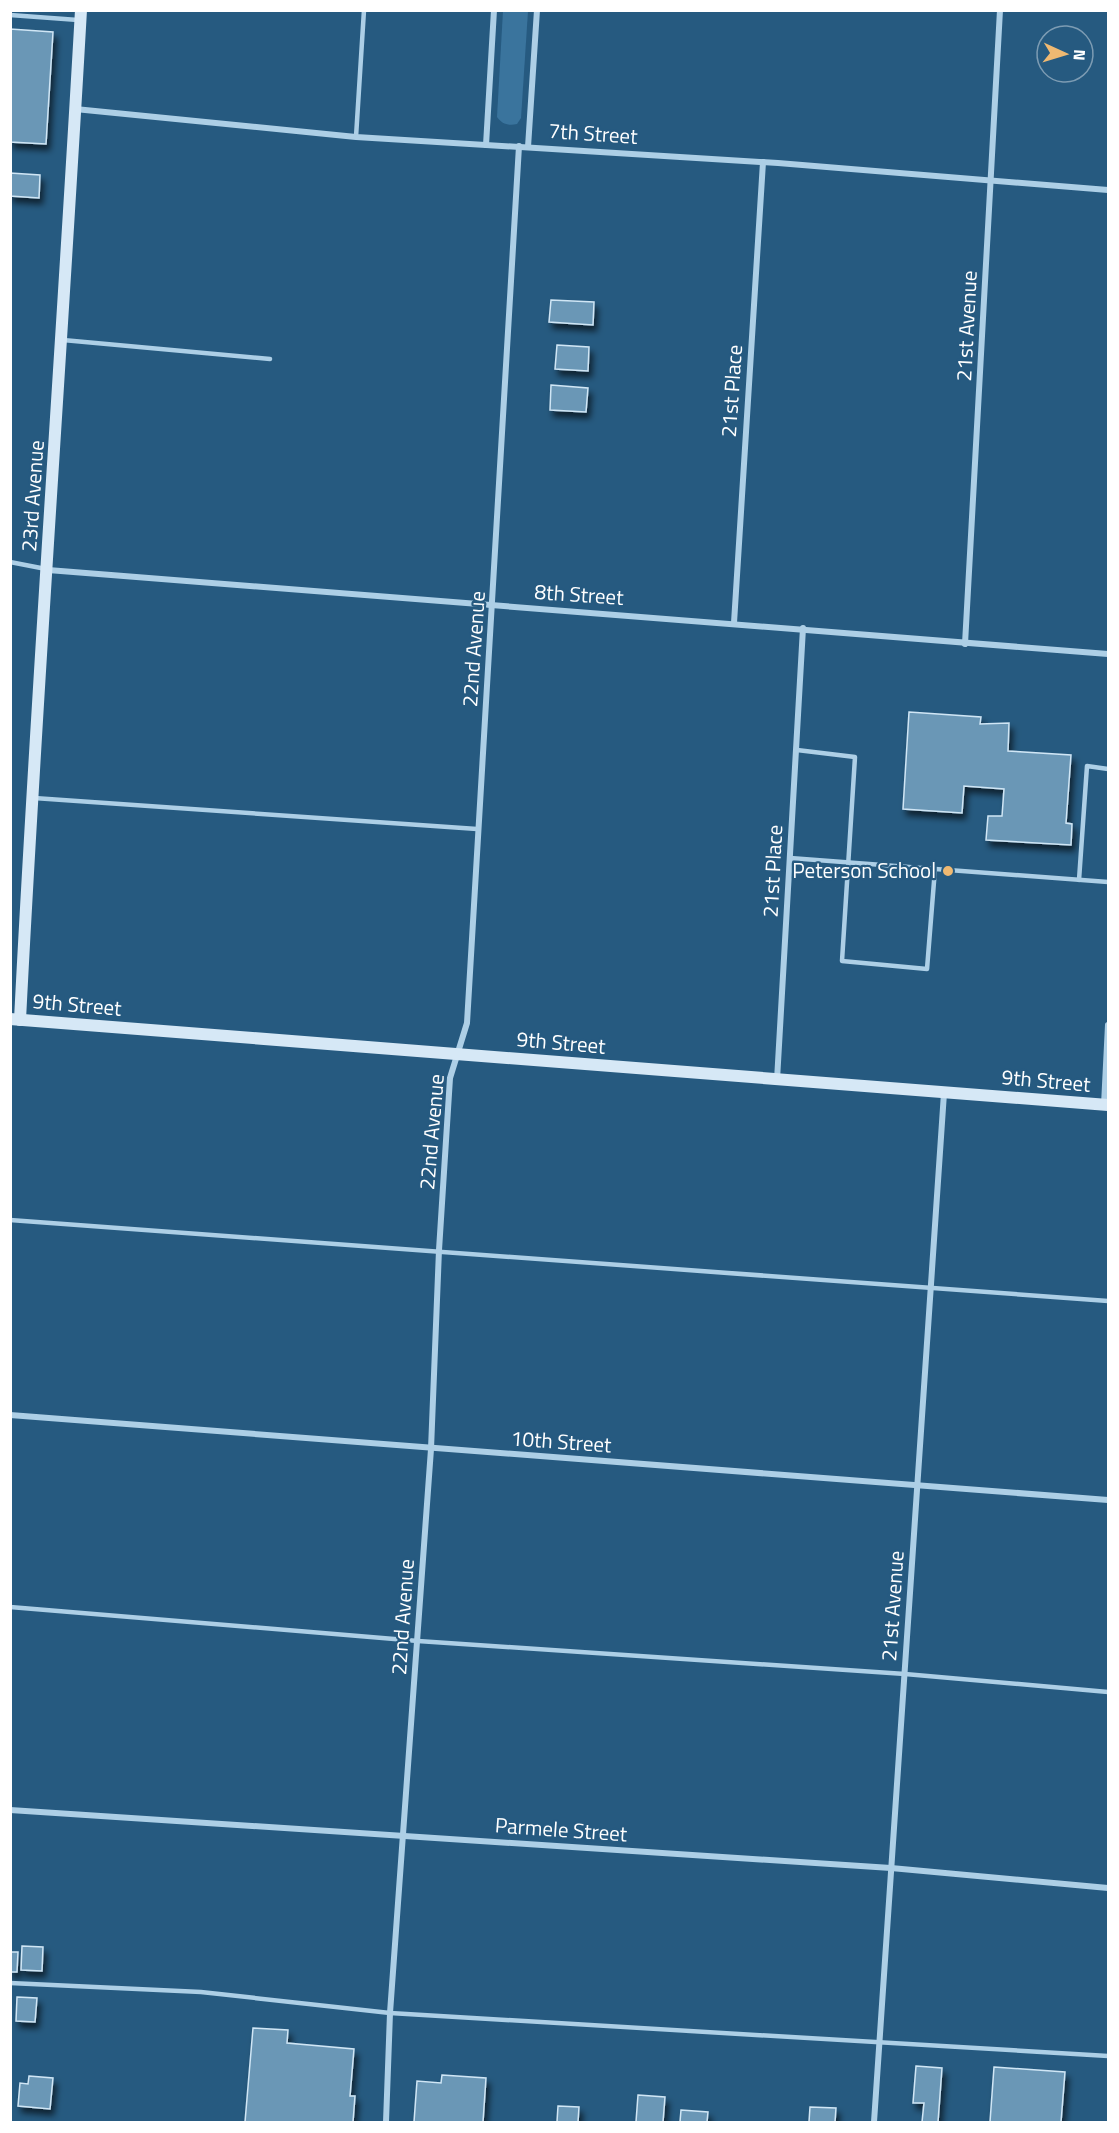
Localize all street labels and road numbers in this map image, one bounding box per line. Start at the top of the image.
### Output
street label: 7th Street [547,114,639,152]
street label: 21st Avenue [947,270,985,382]
street label: 21st Place [712,344,750,438]
street label: 23rd Avenue [12,439,52,553]
street label: 8th Street [533,575,625,613]
street label: 22nd Avenue [453,590,493,708]
street label: 21st Place [754,824,790,918]
street label: 9th Street [31,984,124,1024]
street label: 9th Street [515,1022,608,1062]
street label: 9th Street [1000,1060,1093,1100]
street label: 22nd Avenue [410,1073,452,1191]
street label: 10th Street [510,1422,613,1461]
street label: 21st Avenue [872,1549,912,1662]
street label: 22nd Avenue [382,1558,422,1676]
street label: Parmele Street [494,1808,629,1850]

